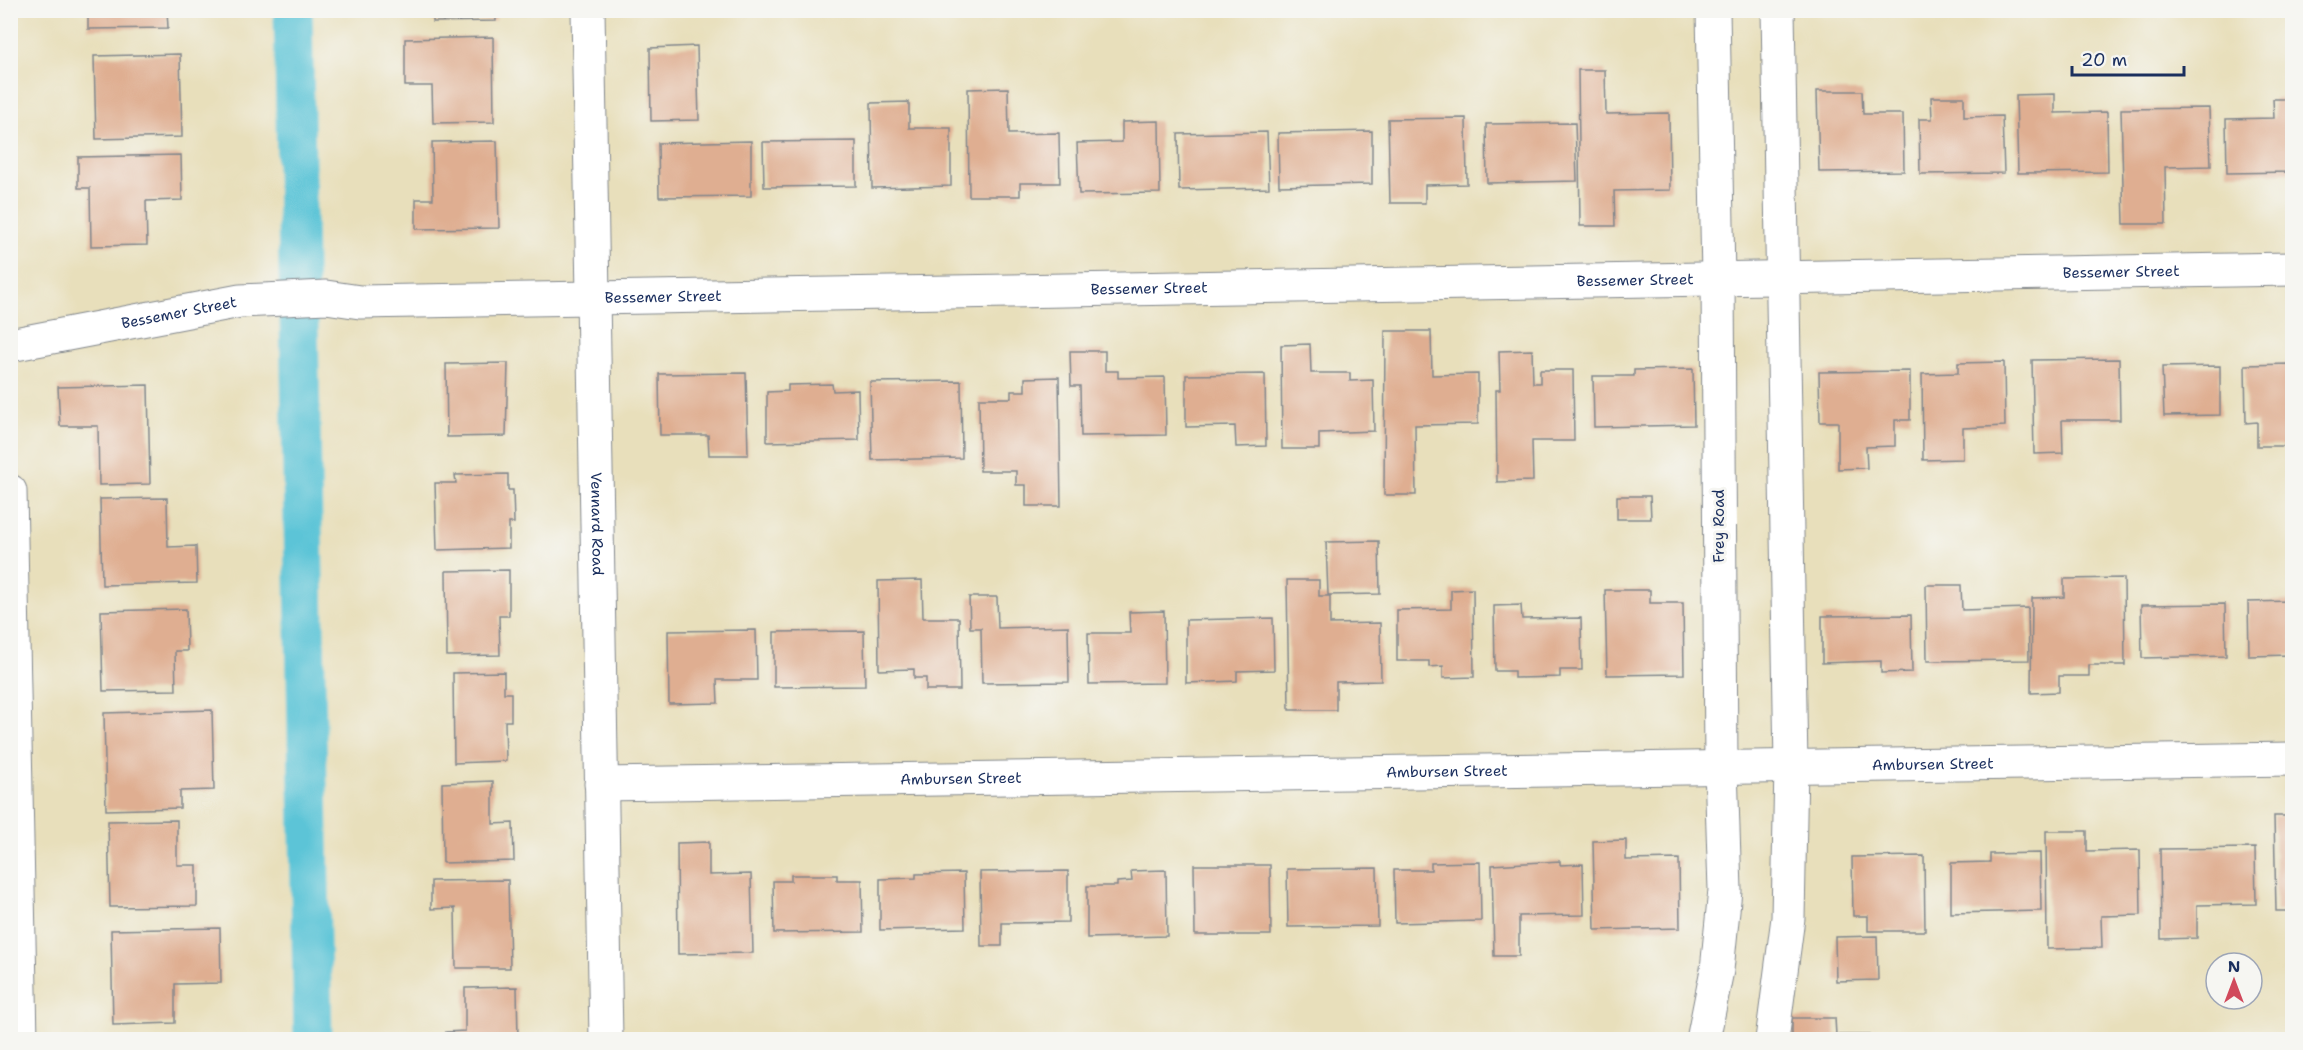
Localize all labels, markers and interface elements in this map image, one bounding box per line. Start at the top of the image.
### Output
scale bar [2072,39,2184,77]
text: 20 m [2081,48,2127,72]
street label: Bessemer Street [2062,261,2180,283]
street label: Bessemer Street [1576,269,1694,291]
street label: Bessemer Street [1091,278,1208,300]
street label: Bessemer Street [605,286,722,308]
street label: Bessemer Street [120,292,238,334]
street label: Vennard Road [586,472,608,576]
street label: Frey Road [1709,489,1729,563]
street label: Ambursen Street [1872,753,1994,775]
street label: Ambursen Street [1386,761,1508,782]
street label: Ambursen Street [900,768,1022,790]
north arrow [2204,951,2264,1011]
text: N [2228,956,2240,977]

